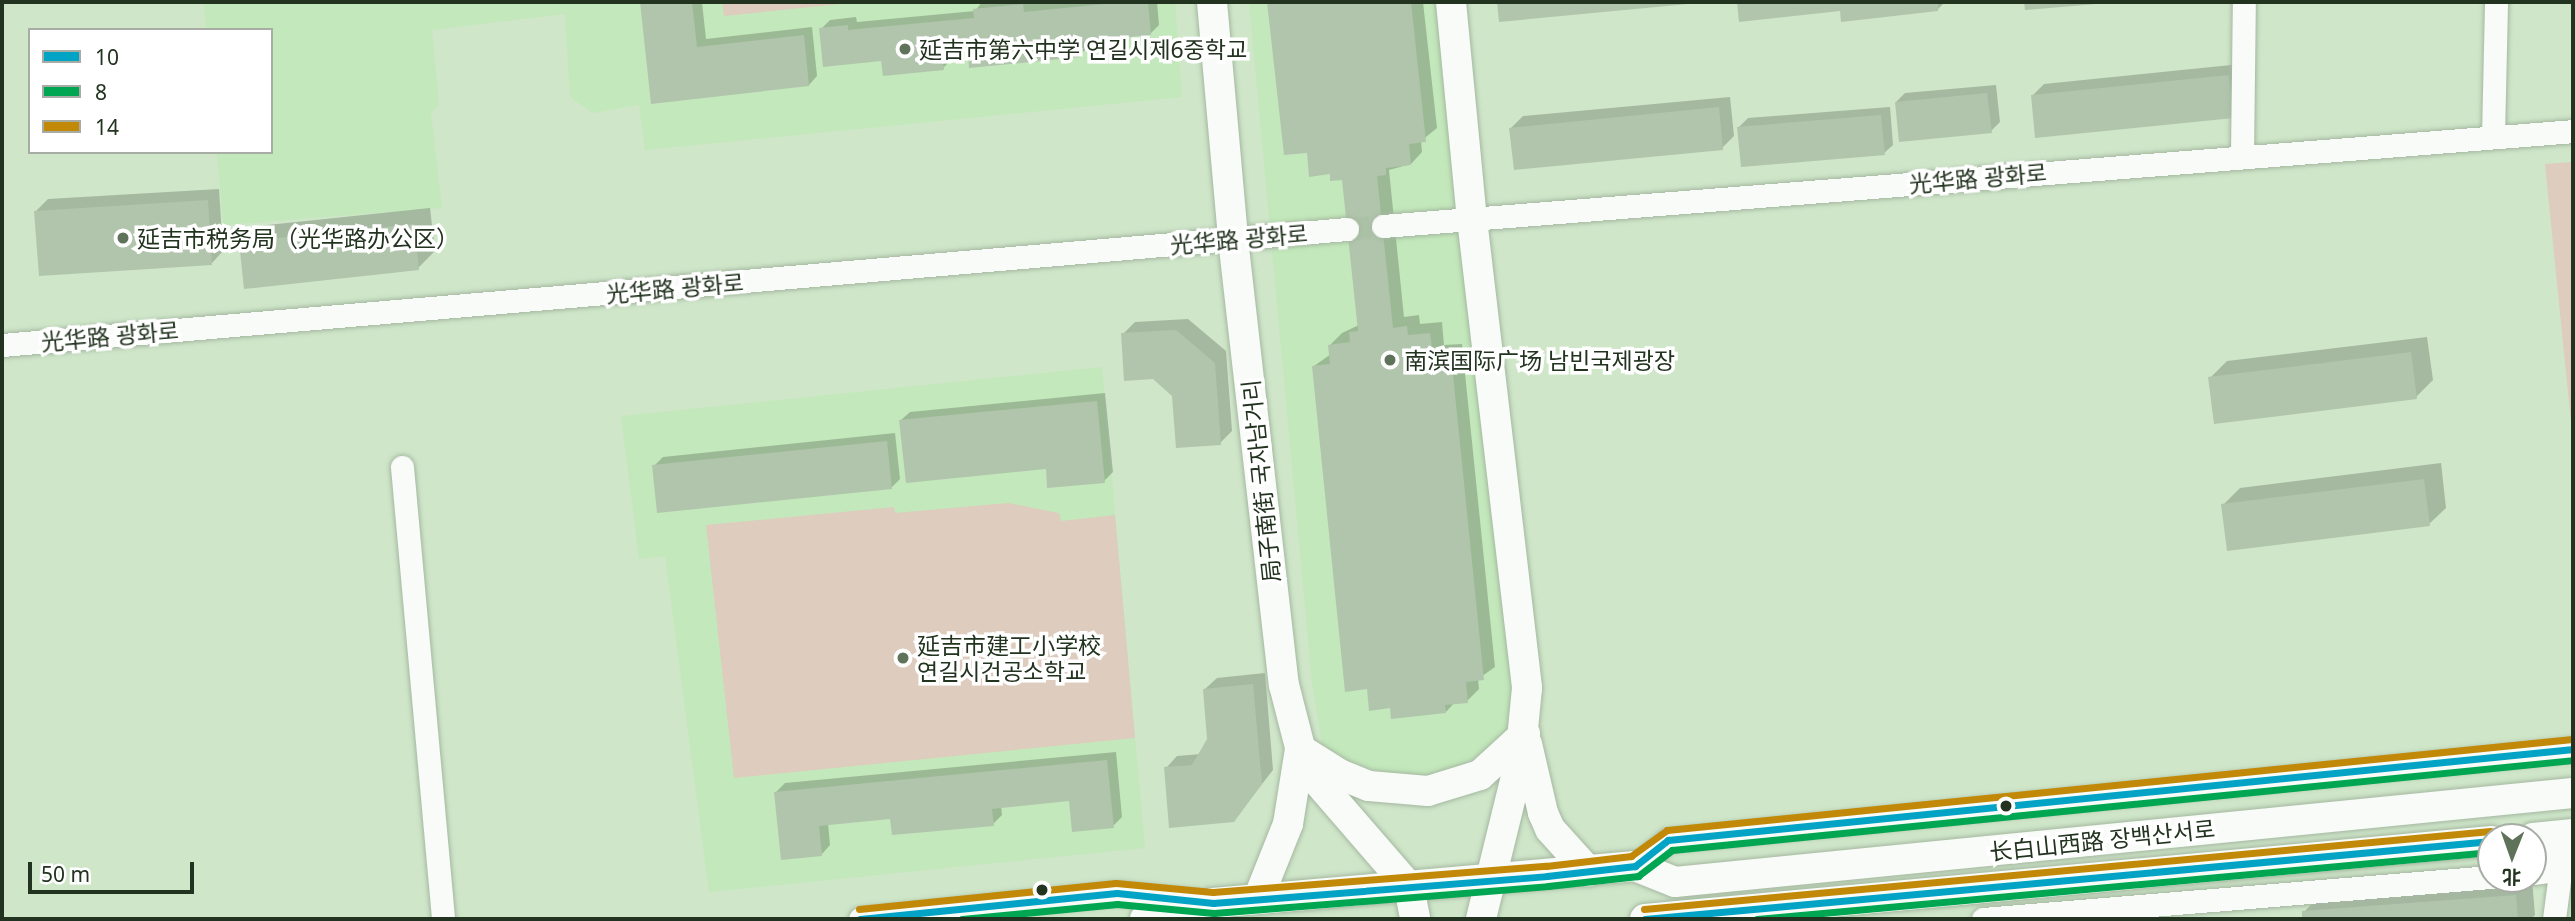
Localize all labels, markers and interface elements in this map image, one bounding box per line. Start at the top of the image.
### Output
legend [28,28,273,154]
place label: 延吉市第六中学 연길시제6중학교 [919,35,1247,63]
marker: 延吉市第六中学 연길시제6중학교 [897,41,913,57]
text: 10 [95,43,119,71]
text: 8 [95,78,107,106]
text: 14 [95,113,119,141]
street label: 光华路 광화로 [1908,158,2048,198]
street label: 光华路 광화로 [1169,219,1309,259]
place label: 延吉市税务局（光华路办公区） [137,224,459,252]
marker: 延吉市税务局（光华路办公区） [115,230,131,246]
street label: 光华路 광화로 [605,268,745,308]
street label: 光华路 광화로 [40,316,180,356]
place label: 南滨国际广场 남빈국제광장 [1404,346,1675,374]
marker: 南滨国际广场 남빈국제광장 [1382,352,1398,368]
street label: 局子南街 국자남거리 [1237,378,1285,584]
place label: 延吉市建工小学校 연길시건공소학교 [917,631,1101,685]
marker: 延吉市建工小学校 연길시건공소학교 [895,650,911,666]
unlabelled marker [1999,799,2013,813]
street label: 长白山西路 장백산서로 [1988,814,2216,866]
north arrow [2477,823,2547,893]
scale bar [32,848,198,892]
text: 50 m [41,860,90,888]
text: 北 [2502,864,2521,890]
unlabelled marker [1035,883,1049,897]

